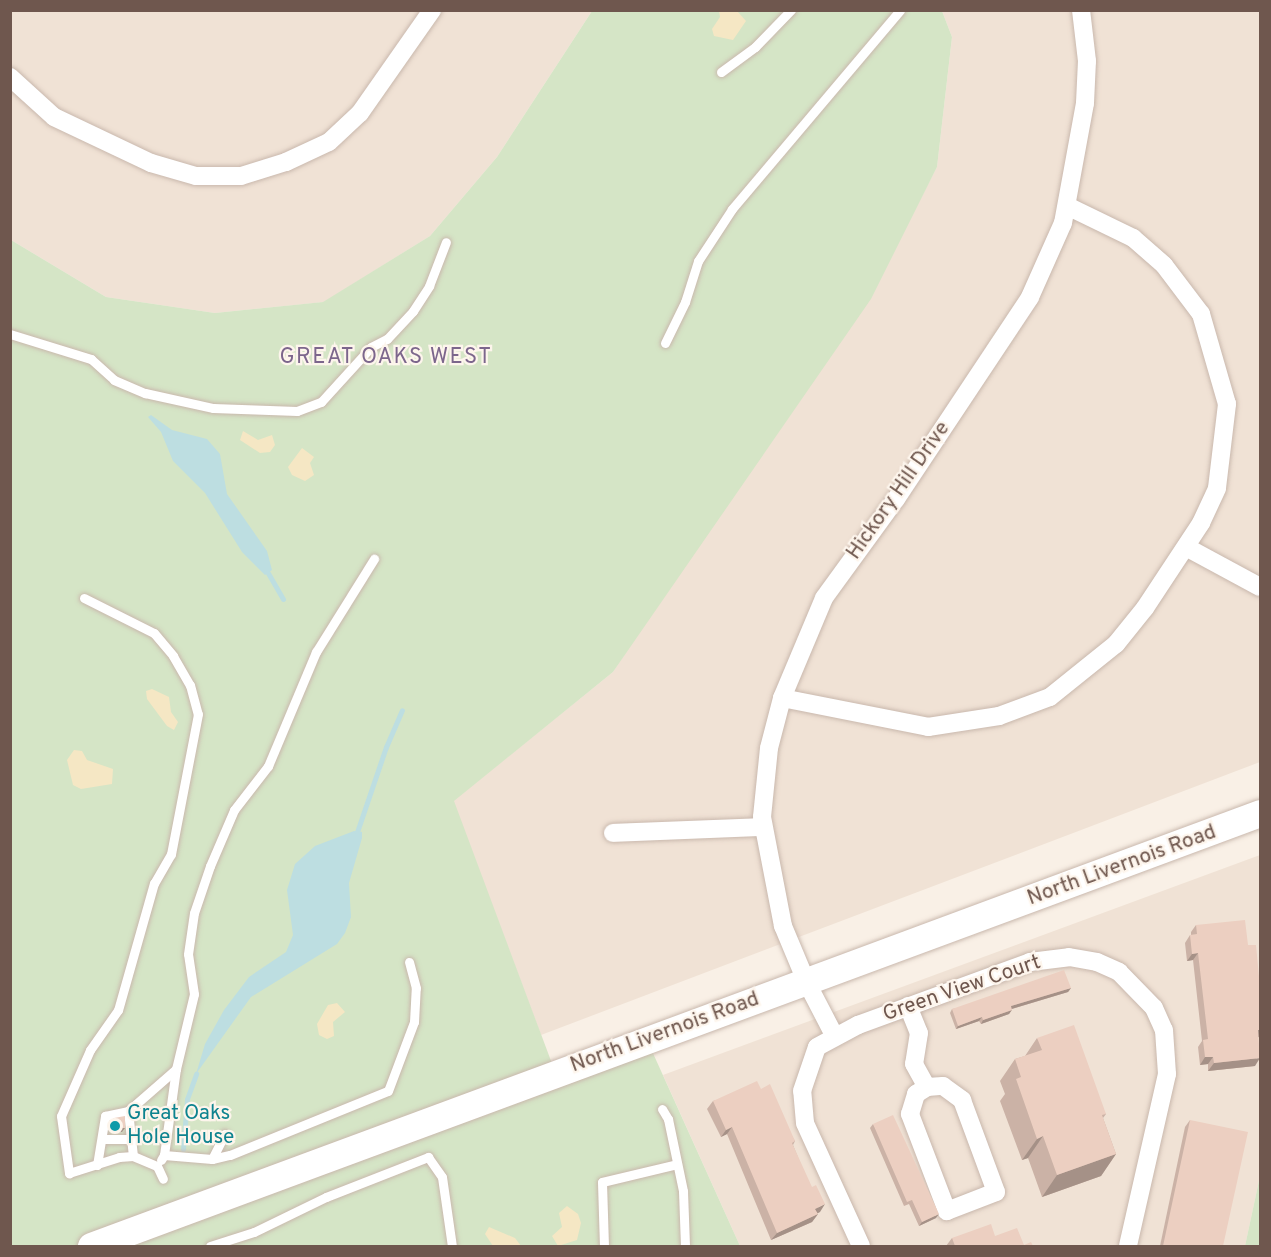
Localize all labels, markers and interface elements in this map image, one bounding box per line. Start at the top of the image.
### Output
district label: GREAT OAKS WEST [279,345,493,371]
street label: Hickory Hill Drive [842,417,956,565]
street label: North Livernois Road [1024,820,1220,912]
street label: Green View Court [879,950,1045,1028]
street label: North Livernois Road [567,987,763,1079]
place label: Great Oaks Hole House [127,1101,234,1151]
marker: Great Oaks Hole House [108,1119,122,1133]

